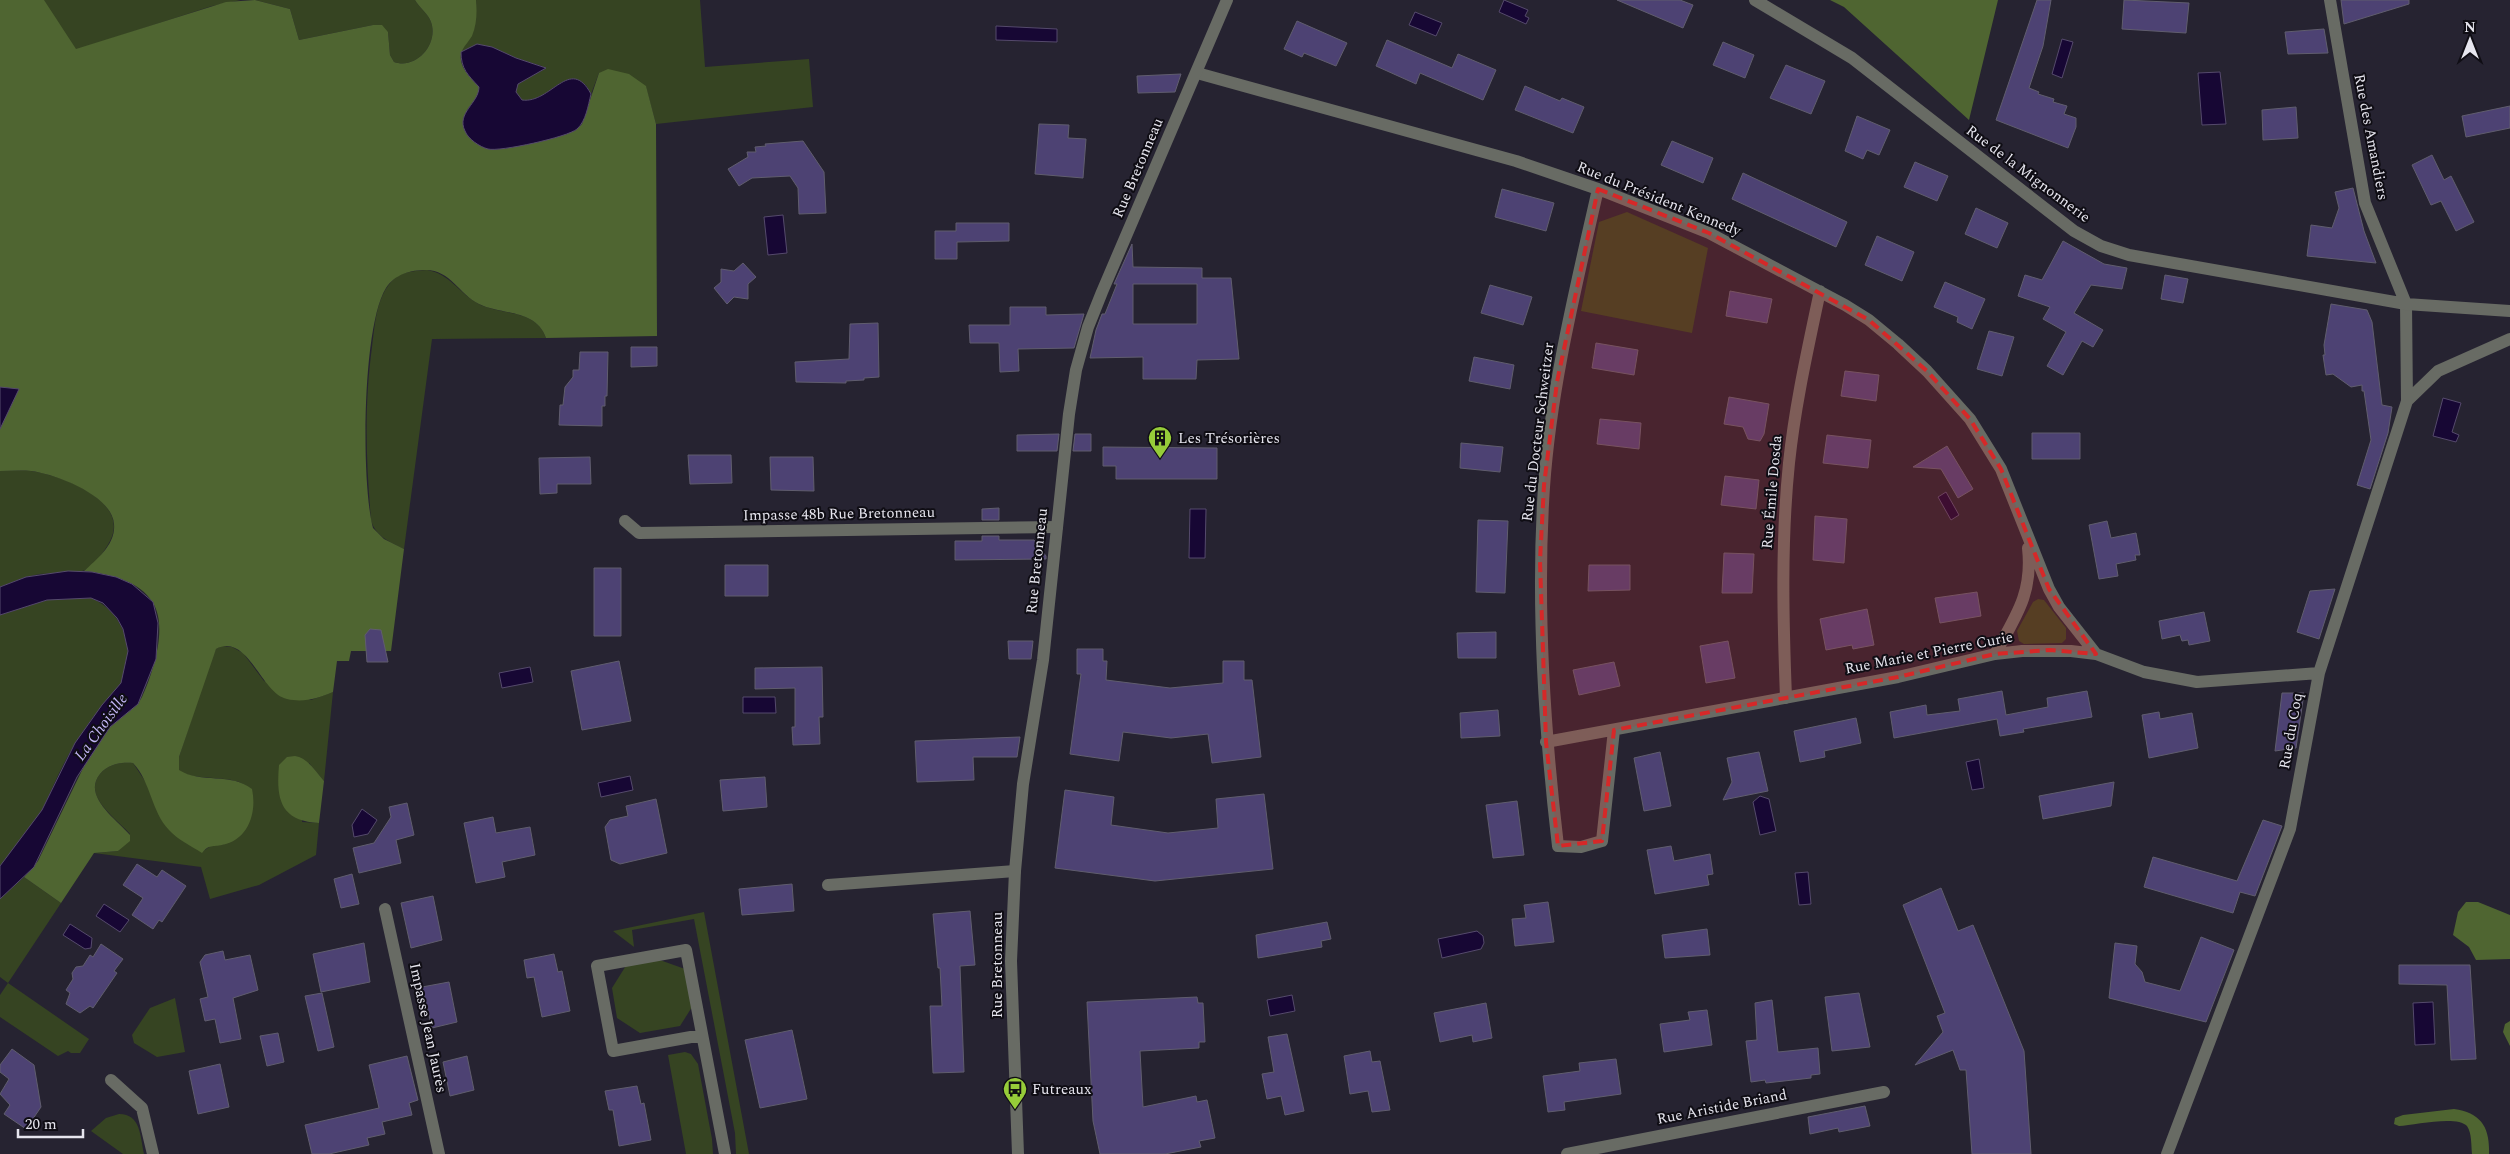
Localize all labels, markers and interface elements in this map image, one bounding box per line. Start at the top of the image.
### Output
north arrow [2445,15,2495,65]
text: N [2464,17,2476,38]
street label: Rue des Amandiers [2347,72,2395,202]
street label: Rue Bretonneau [1107,115,1169,221]
street label: Rue de la Mignonnerie [1961,119,2095,229]
street label: Rue du Président Kennedy [1573,156,1745,243]
street label: Rue du Docteur Schweitzer [1516,341,1560,523]
building icon: Les Trésorières [1147,425,1173,459]
place label: Les Trésorières [1178,427,1280,450]
street label: Rue Émile Dosda [1756,434,1788,550]
street label: Impasse 48b Rue Bretonneau [743,501,935,527]
street label: Rue Bretonneau [1020,507,1054,615]
street label: Rue Marie et Pierre Curie [1843,625,2015,681]
water label: La Choisille [68,688,134,766]
street label: Rue du Coq [2273,691,2309,771]
street label: Rue Bretonneau [986,912,1009,1018]
street label: Impasse Jean Jaurès [403,961,453,1095]
bus stop icon: Futreaux [1002,1076,1028,1110]
place label: Futreaux [1032,1078,1092,1101]
street label: Rue Aristide Briand [1655,1083,1789,1131]
scale bar [18,1106,82,1138]
text: 20 m [25,1113,57,1136]

